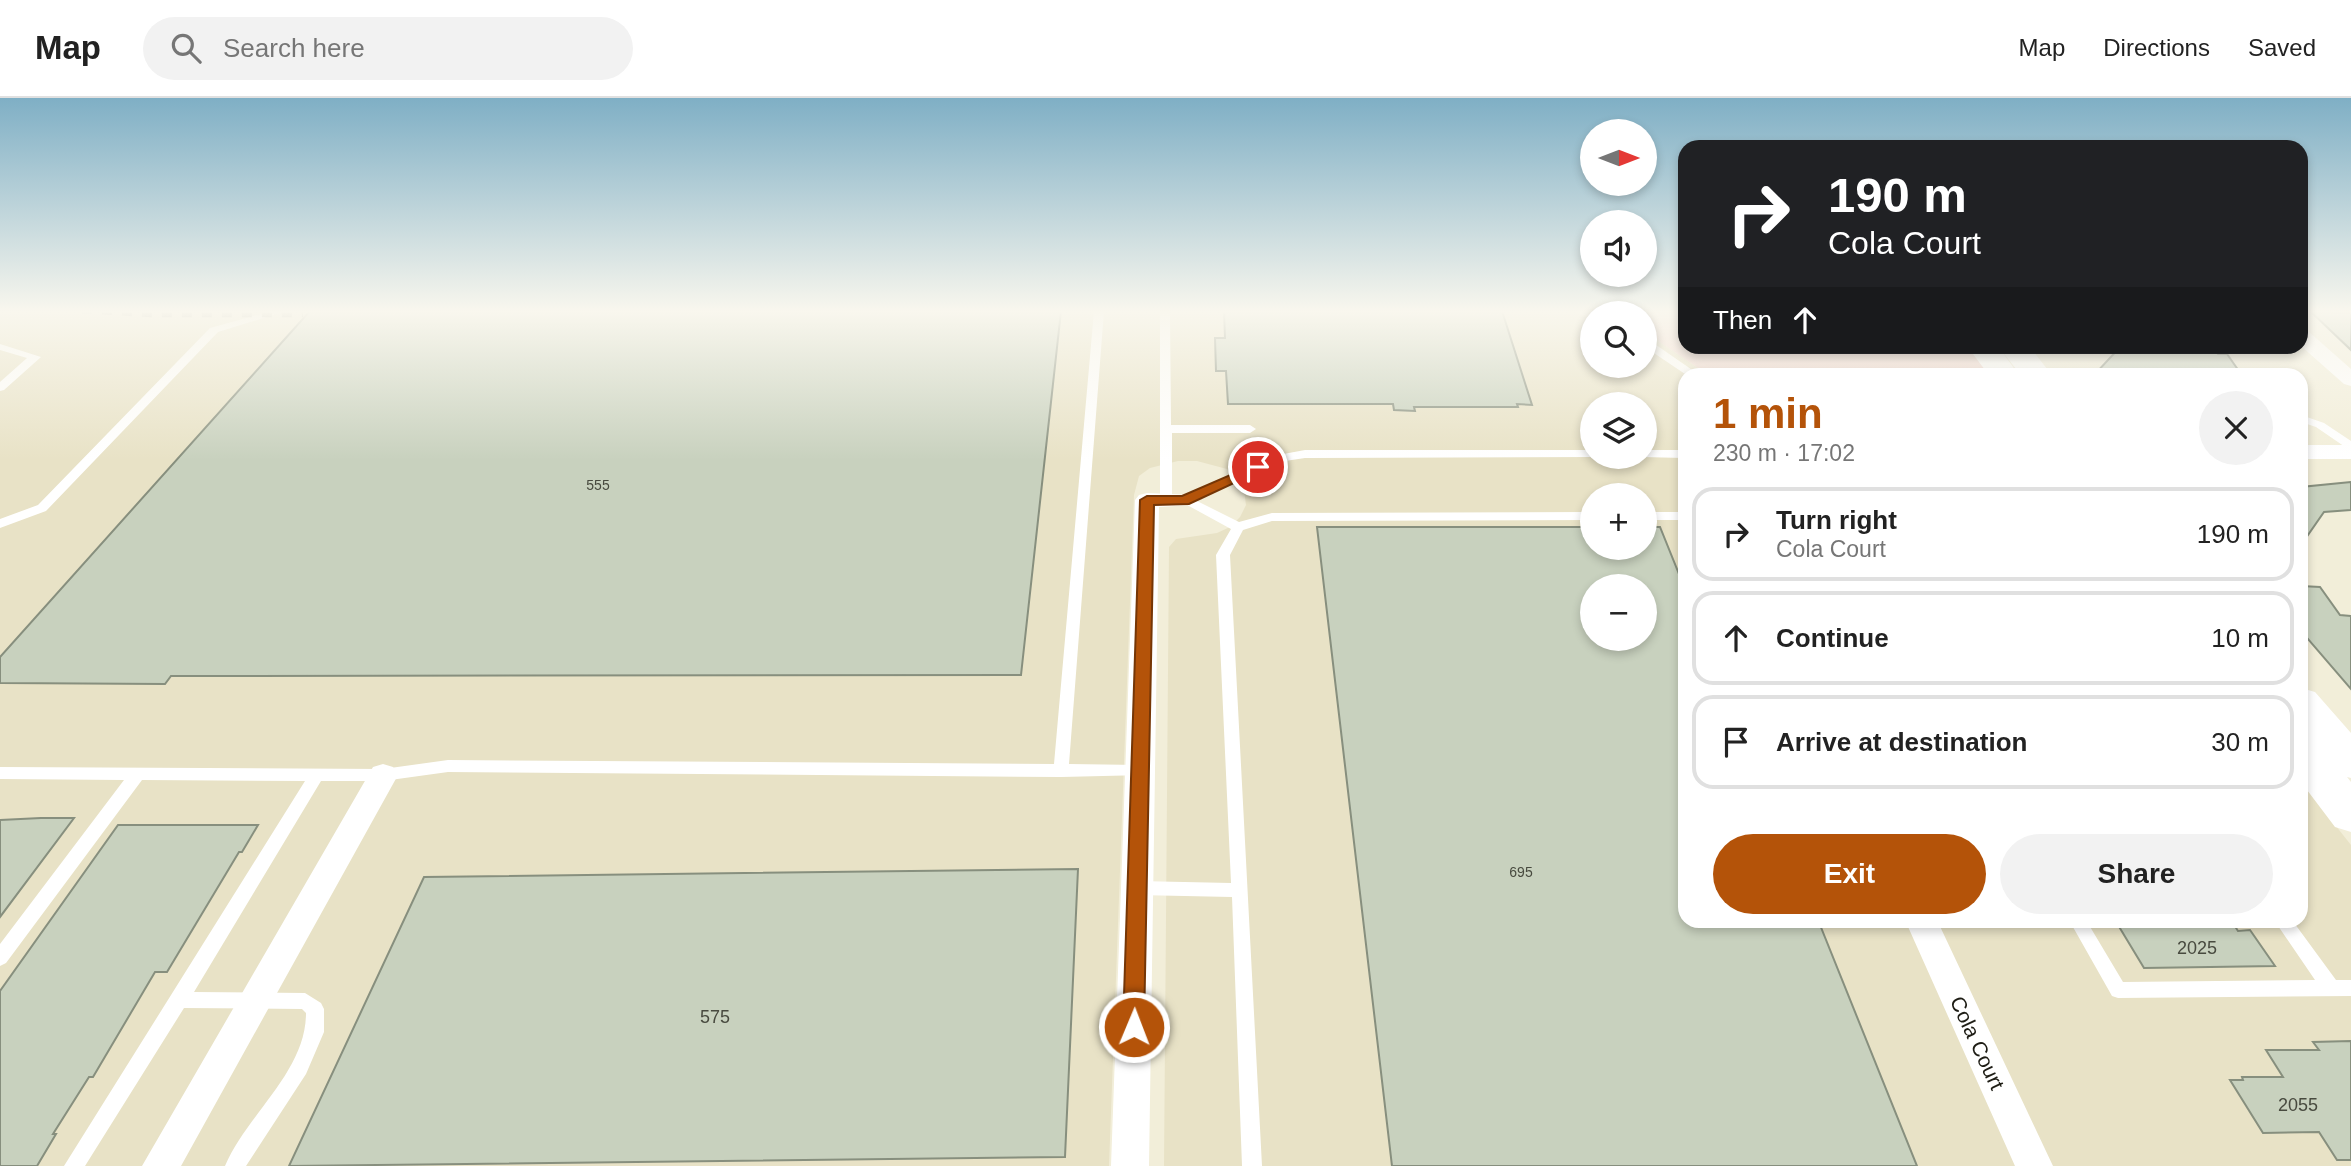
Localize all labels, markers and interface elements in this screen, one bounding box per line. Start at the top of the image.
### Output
search box [143,17,633,80]
text: Map [35,29,101,66]
icon: search [167,29,205,67]
text: Search here [223,33,365,63]
text: Map [2019,34,2065,61]
text: Directions [2103,34,2210,61]
text: Saved [2248,34,2316,61]
north arrow [1580,119,1657,196]
map controls [1580,119,1657,651]
icon: right [1713,168,1804,259]
text: 190 m [1828,168,1967,222]
button: sound [1580,210,1657,287]
text: Cola Court [1828,225,1981,261]
button: search [1580,301,1657,378]
icon: ahead [1786,301,1824,339]
text: Then [1713,305,1772,335]
text: 1 min [1713,390,1823,437]
button: close [2199,391,2273,465]
button: layers [1580,392,1657,469]
pin [1228,437,1288,497]
text: 230 m · 17:02 [1713,440,1855,466]
icon: arrive [1239,448,1277,486]
house number: 555 [586,477,610,493]
button: + [1580,483,1657,560]
text: Turn right [1776,505,1897,535]
icon: right [1717,515,1755,553]
text: 190 m [2197,519,2269,549]
text: Cola Court [1776,536,1886,562]
button: − [1580,574,1657,651]
icon: ahead [1717,619,1755,657]
text: Continue [1776,623,1889,653]
text: 10 m [2211,623,2269,653]
icon: arrive [1717,723,1755,761]
text: Arrive at destination [1776,727,2027,757]
text: 30 m [2211,727,2269,757]
button: Exit [1713,834,1986,914]
button: Share [2000,834,2273,914]
house number: 695 [1509,864,1533,880]
house number: 2025 [2177,938,2217,958]
position arrow [1097,990,1171,1064]
street label: Cola Court [1946,992,2009,1093]
house number: 575 [700,1007,730,1027]
house number: 2055 [2278,1095,2318,1115]

